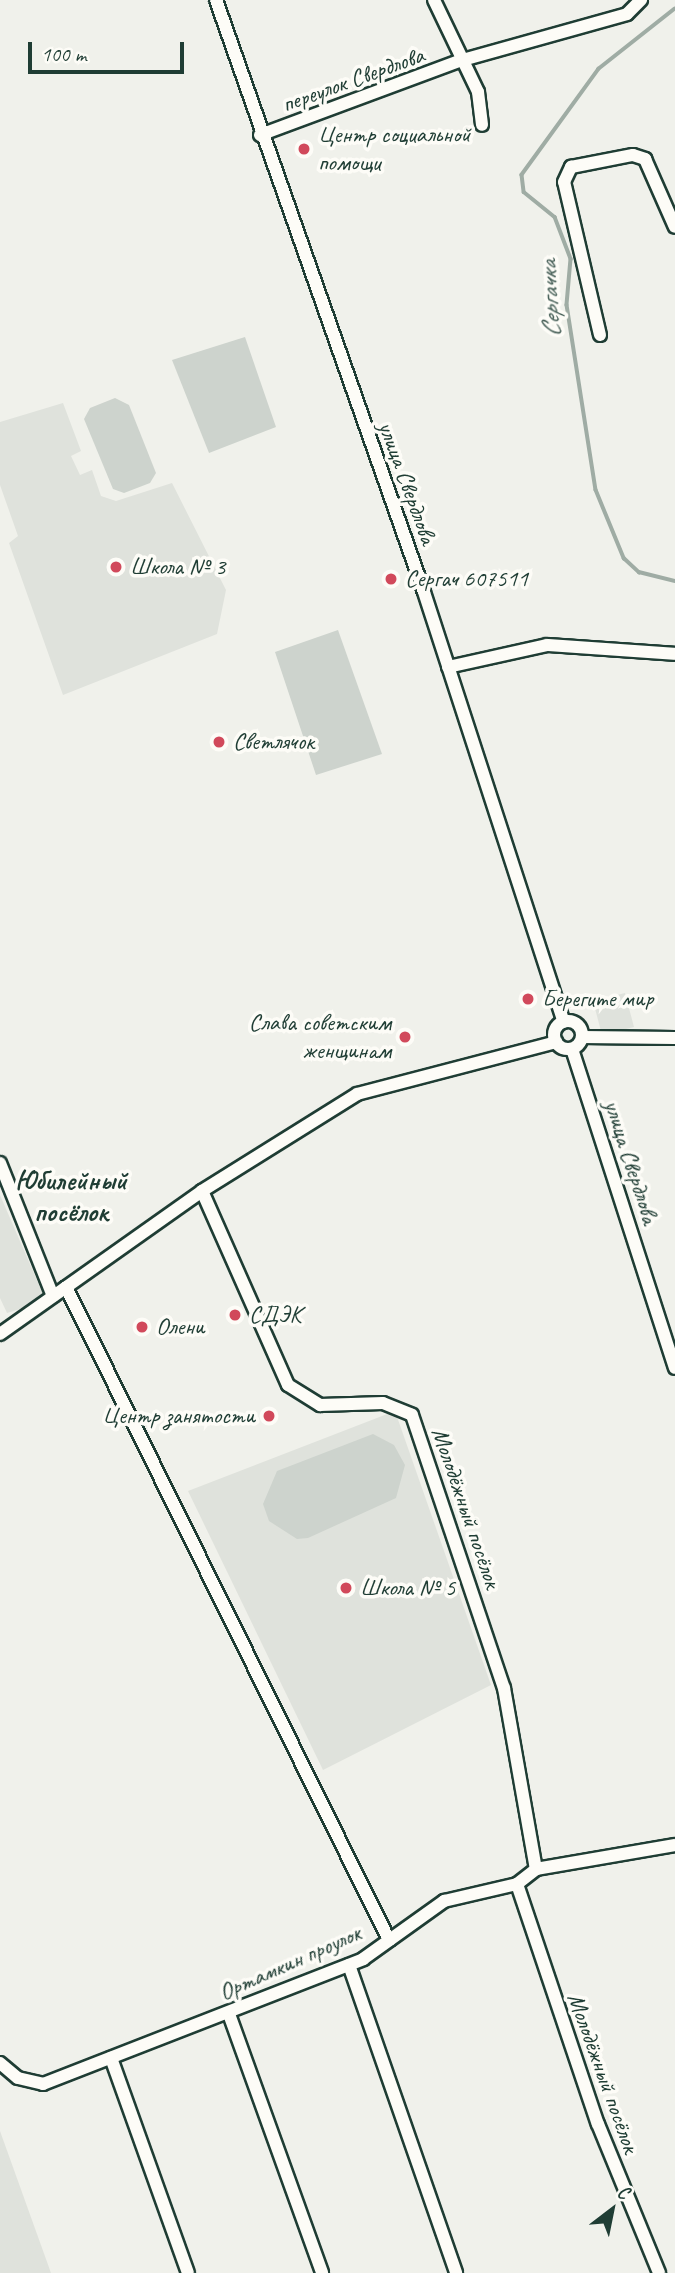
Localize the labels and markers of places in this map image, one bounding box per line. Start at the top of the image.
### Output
place label: Центр социальной помощи [318,121,471,177]
marker: Центр социальной помощи [296,141,312,157]
place label: Школа № 3 [130,553,225,581]
marker: Школа № 3 [108,559,124,575]
place label: Сергач 607511 [405,565,528,593]
marker: Сергач 607511 [383,571,399,587]
place label: Светлячок [233,728,314,756]
marker: Светлячок [211,734,227,750]
place label: Берегите мир [542,985,651,1013]
marker: Берегите мир [520,991,536,1007]
place label: Слава советским женщинам [255,1009,391,1065]
marker: Слава советским женщинам [397,1029,413,1045]
place label: СДЭК [249,1301,302,1329]
marker: СДЭК [227,1307,243,1323]
place label: Олени [156,1313,204,1341]
marker: Олени [134,1319,150,1335]
place label: Центр занятости [104,1402,255,1430]
marker: Центр занятости [261,1408,277,1424]
place label: Школа № 5 [360,1574,455,1602]
marker: Школа № 5 [338,1580,354,1596]

